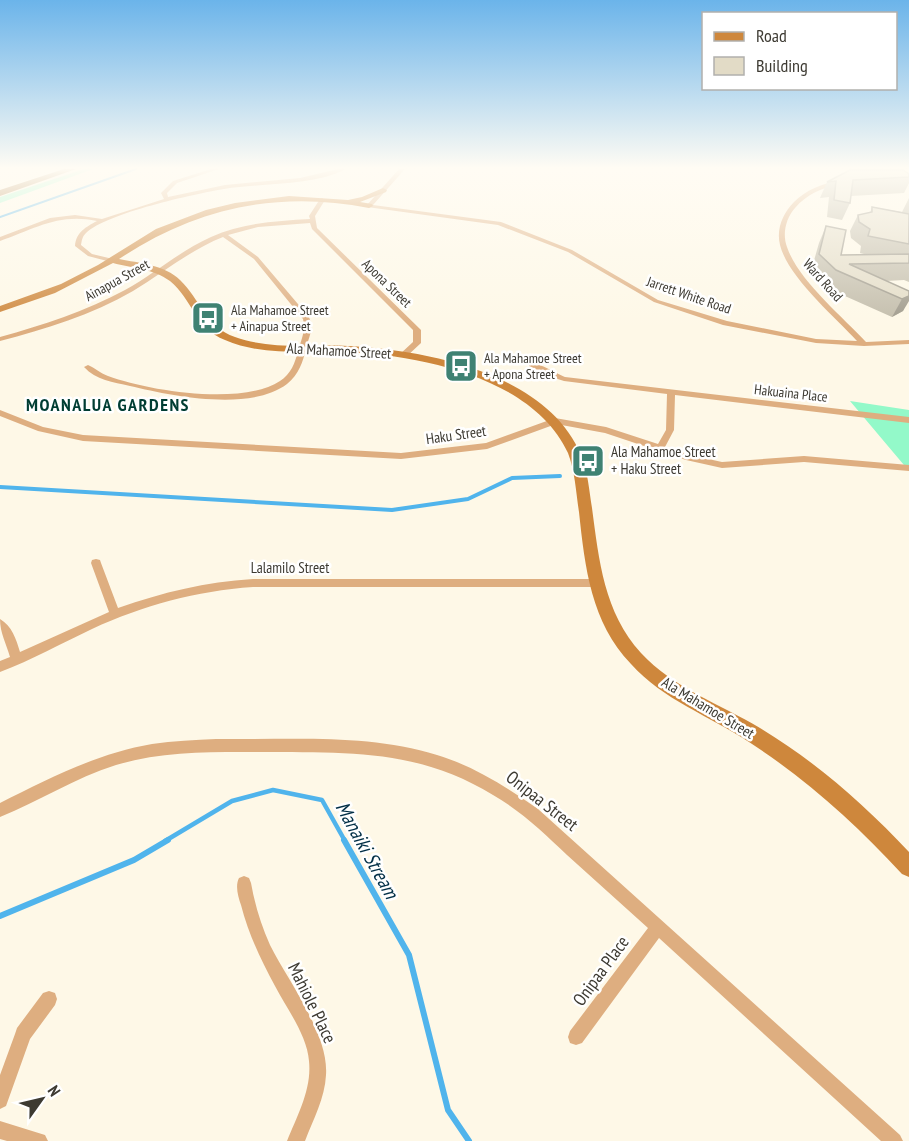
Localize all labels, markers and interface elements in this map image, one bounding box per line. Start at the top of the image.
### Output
legend [702,12,897,90]
text: Road [756,24,787,47]
text: Building [756,54,808,77]
street label: Ainapua Street [82,255,153,305]
street label: Apona Street [358,255,416,311]
street label: Ward Road [799,255,847,305]
street label: Jarrett White Road [644,272,733,318]
bus stop icon: Ala Mahamoe Street + Ainapua Street [190,300,226,336]
place label: Ala Mahamoe Street + Ainapua Street [231,301,329,335]
street label: Ala Mahamoe Street [286,338,392,363]
bus stop icon: Ala Mahamoe Street + Apona Street [443,348,479,384]
place label: Ala Mahamoe Street + Apona Street [484,349,582,383]
street label: Hakuaina Place [753,380,829,406]
district label: MOANALUA GARDENS [26,393,190,416]
street label: Haku Street [425,421,487,448]
place label: Ala Mahamoe Street + Haku Street [611,442,716,478]
bus stop icon: Ala Mahamoe Street + Haku Street [570,443,606,479]
street label: Lalamilo Street [251,558,329,577]
street label: Ala Mahamoe Street [659,672,758,743]
street label: Onipaa Street [502,765,583,836]
water label: Manaiki Stream [330,797,405,904]
street label: Onipaa Place [568,931,634,1010]
street label: Mahiole Place [283,959,342,1047]
north arrow [12,1069,72,1129]
text: N [44,1081,65,1100]

